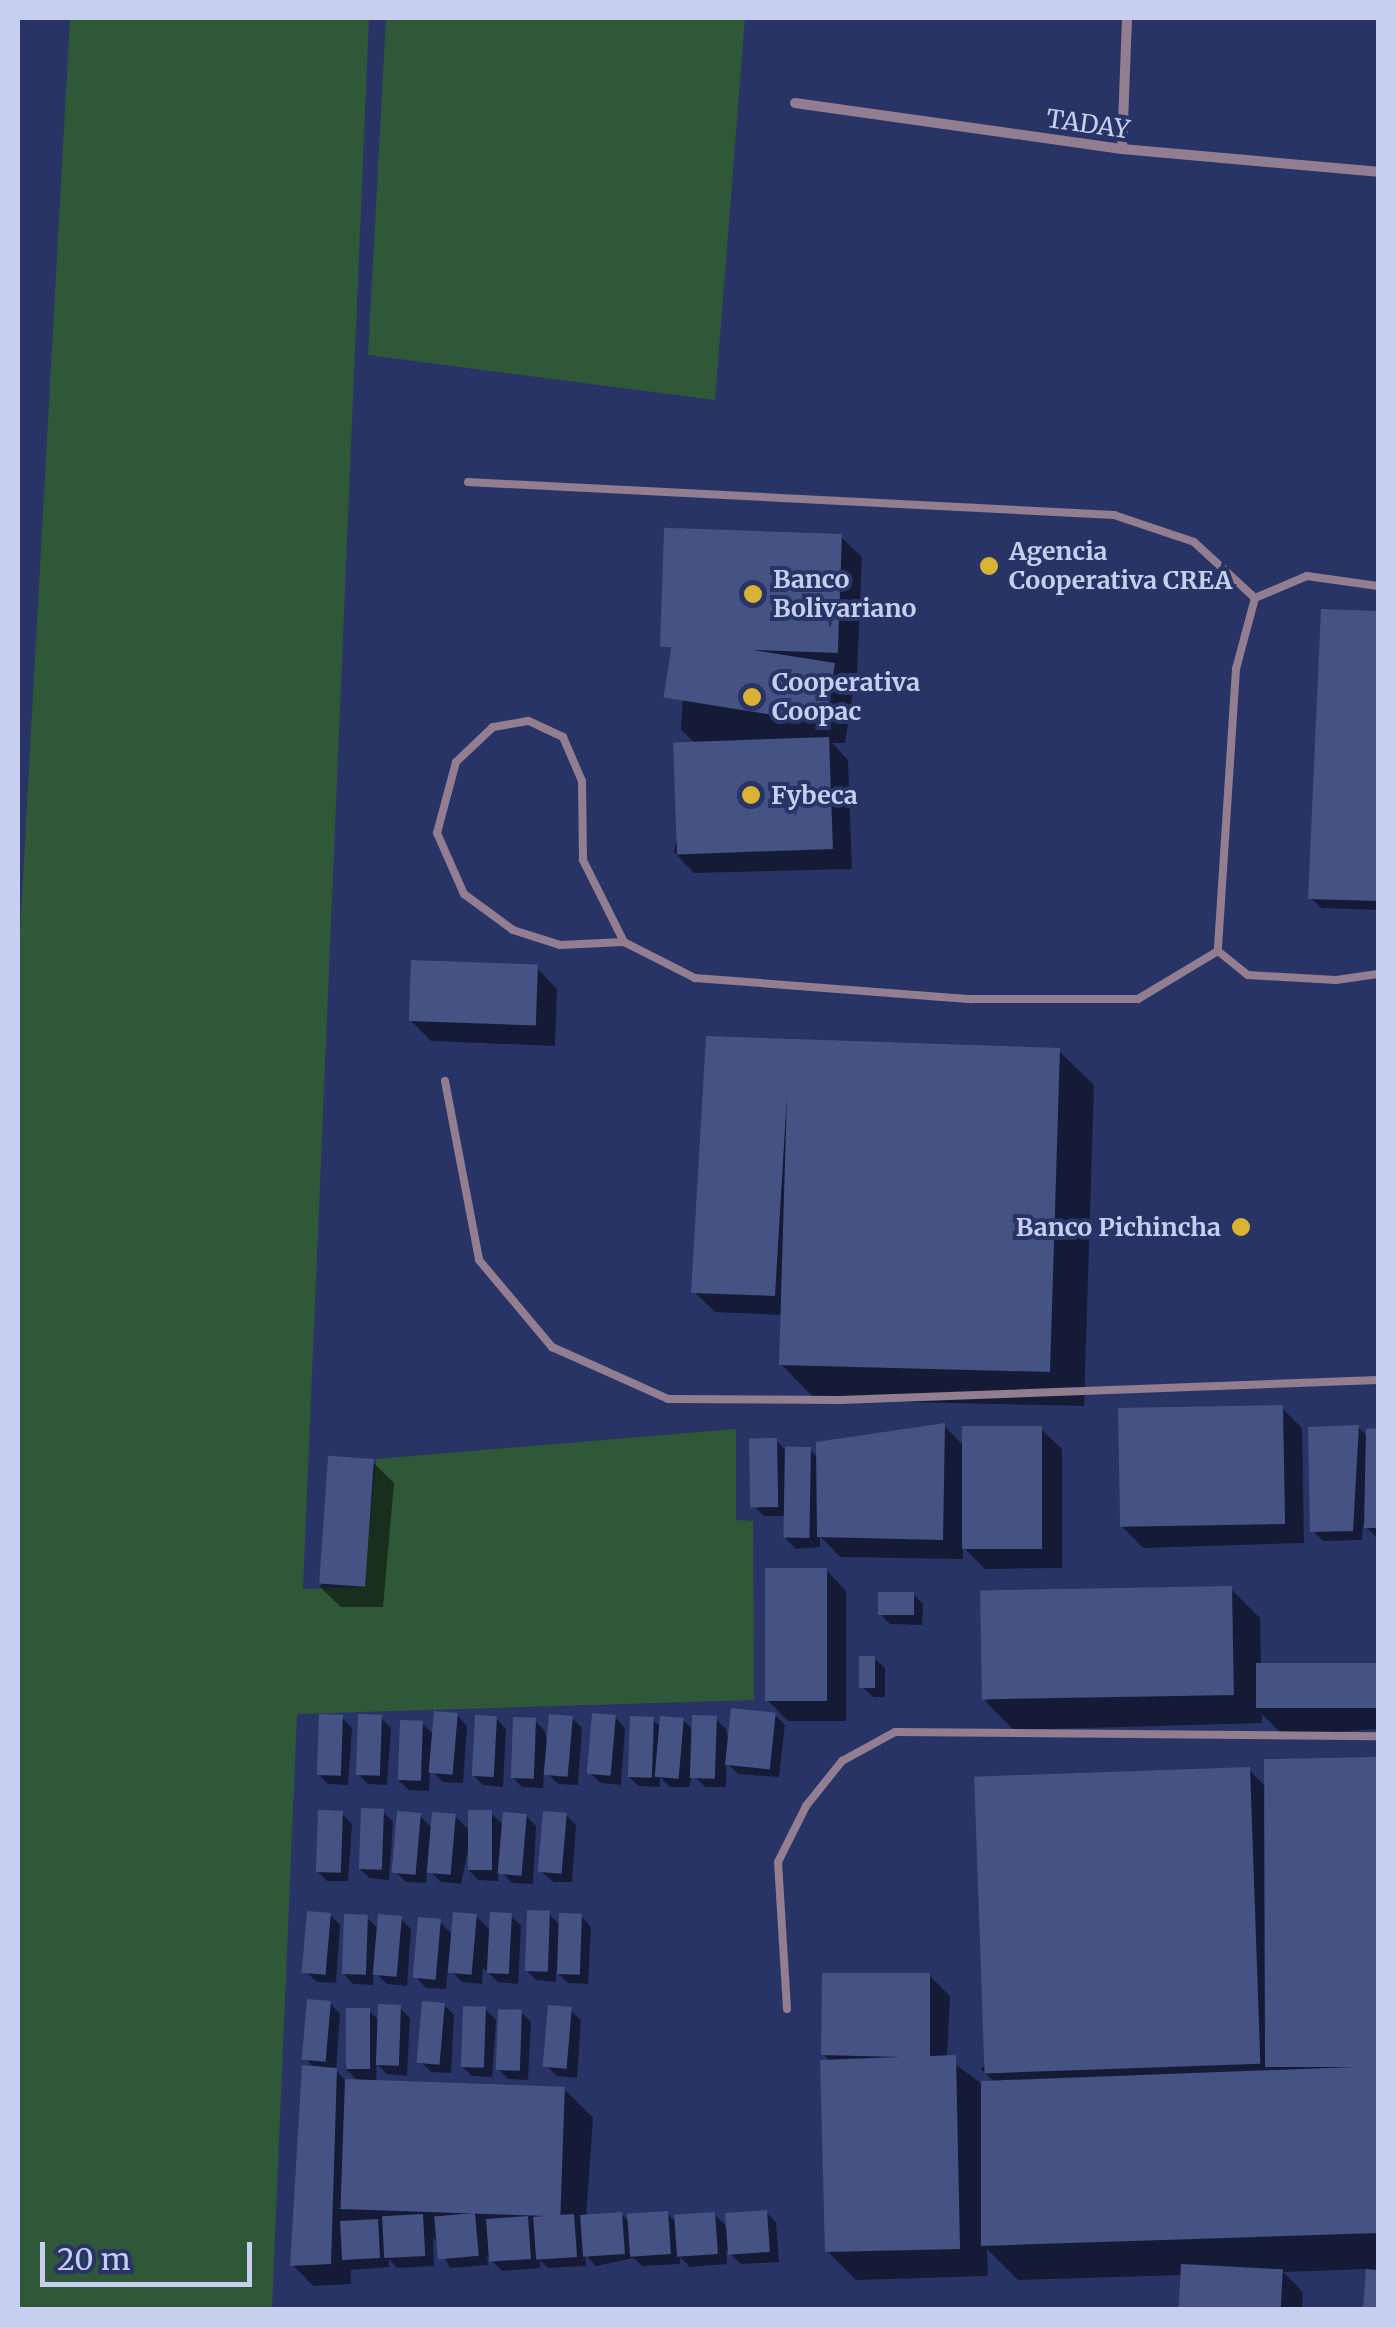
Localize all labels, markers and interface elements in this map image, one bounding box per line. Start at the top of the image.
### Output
street label: TADAY [1044,103,1132,145]
place label: Agencia Cooperativa CREA [1009,537,1232,596]
marker: Agencia Cooperativa CREA [978,555,1000,577]
place label: Banco Bolivariano [773,565,916,624]
marker: Banco Bolivariano [742,583,764,605]
place label: Cooperativa Coopac [772,668,920,727]
marker: Cooperativa Coopac [741,686,763,708]
place label: Fybeca [771,780,858,810]
marker: Fybeca [740,784,762,806]
place label: Banco Pichincha [1016,1212,1221,1242]
marker: Banco Pichincha [1230,1216,1252,1238]
scale bar [45,2222,258,2284]
text: 20 m [57,2240,130,2278]

